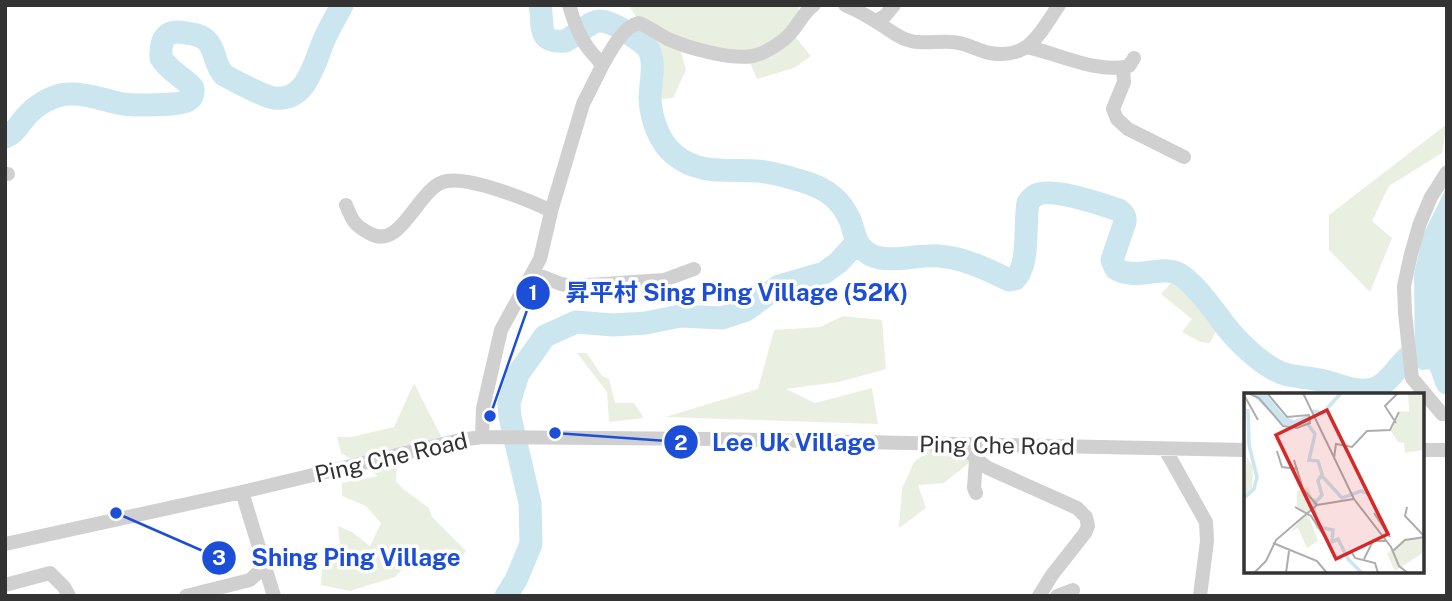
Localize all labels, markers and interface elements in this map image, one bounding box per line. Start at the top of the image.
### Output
callout: 昇平村 Sing Ping Village (52K) [516,270,922,315]
text: 昇平村 Sing Ping Village (52K) [566,278,908,306]
text: 1 [529,280,538,305]
inset map [1244,393,1424,573]
callout: Lee Uk Village [663,420,890,465]
street label: Ping Che Road [312,426,470,488]
text: Lee Uk Village [712,428,876,456]
text: 2 [674,430,688,455]
street label: Ping Che Road [919,430,1075,460]
callout: Shing Ping Village [202,536,475,581]
text: Shing Ping Village [251,543,461,571]
text: 3 [212,545,226,570]

